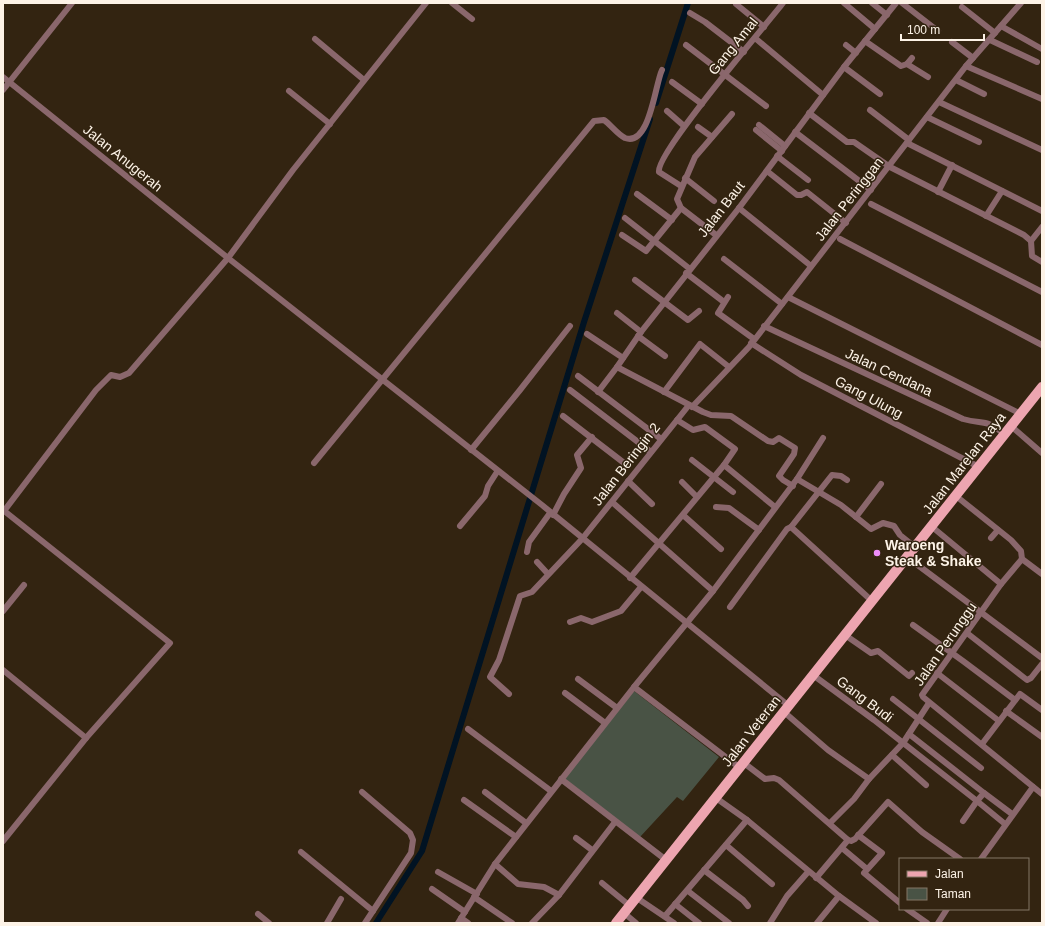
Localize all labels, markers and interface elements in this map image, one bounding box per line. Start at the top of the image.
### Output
street label: Gang Amal [705,14,761,78]
scale bar [901,16,984,42]
text: 100 m [907,23,940,37]
street label: Jalan Anugerah [80,121,166,195]
street label: Jalan Peringgan [812,154,886,244]
street label: Jalan Baut [694,178,748,240]
street label: Jalan Cendana [843,345,935,399]
street label: Gang Ulung [832,372,906,422]
street label: Jalan Marelan Raya [919,409,1009,517]
street label: Jalan Beringin 2 [589,419,663,508]
place label: Waroeng Steak & Shake [885,537,982,569]
marker: Waroeng Steak & Shake [872,548,882,558]
street label: Jalan Perunggu [910,599,980,689]
street label: Gang Budi [834,673,896,725]
street label: Jalan Veteran [718,692,784,770]
legend [899,858,1029,910]
text: Jalan [935,867,964,881]
text: Taman [935,887,971,901]

